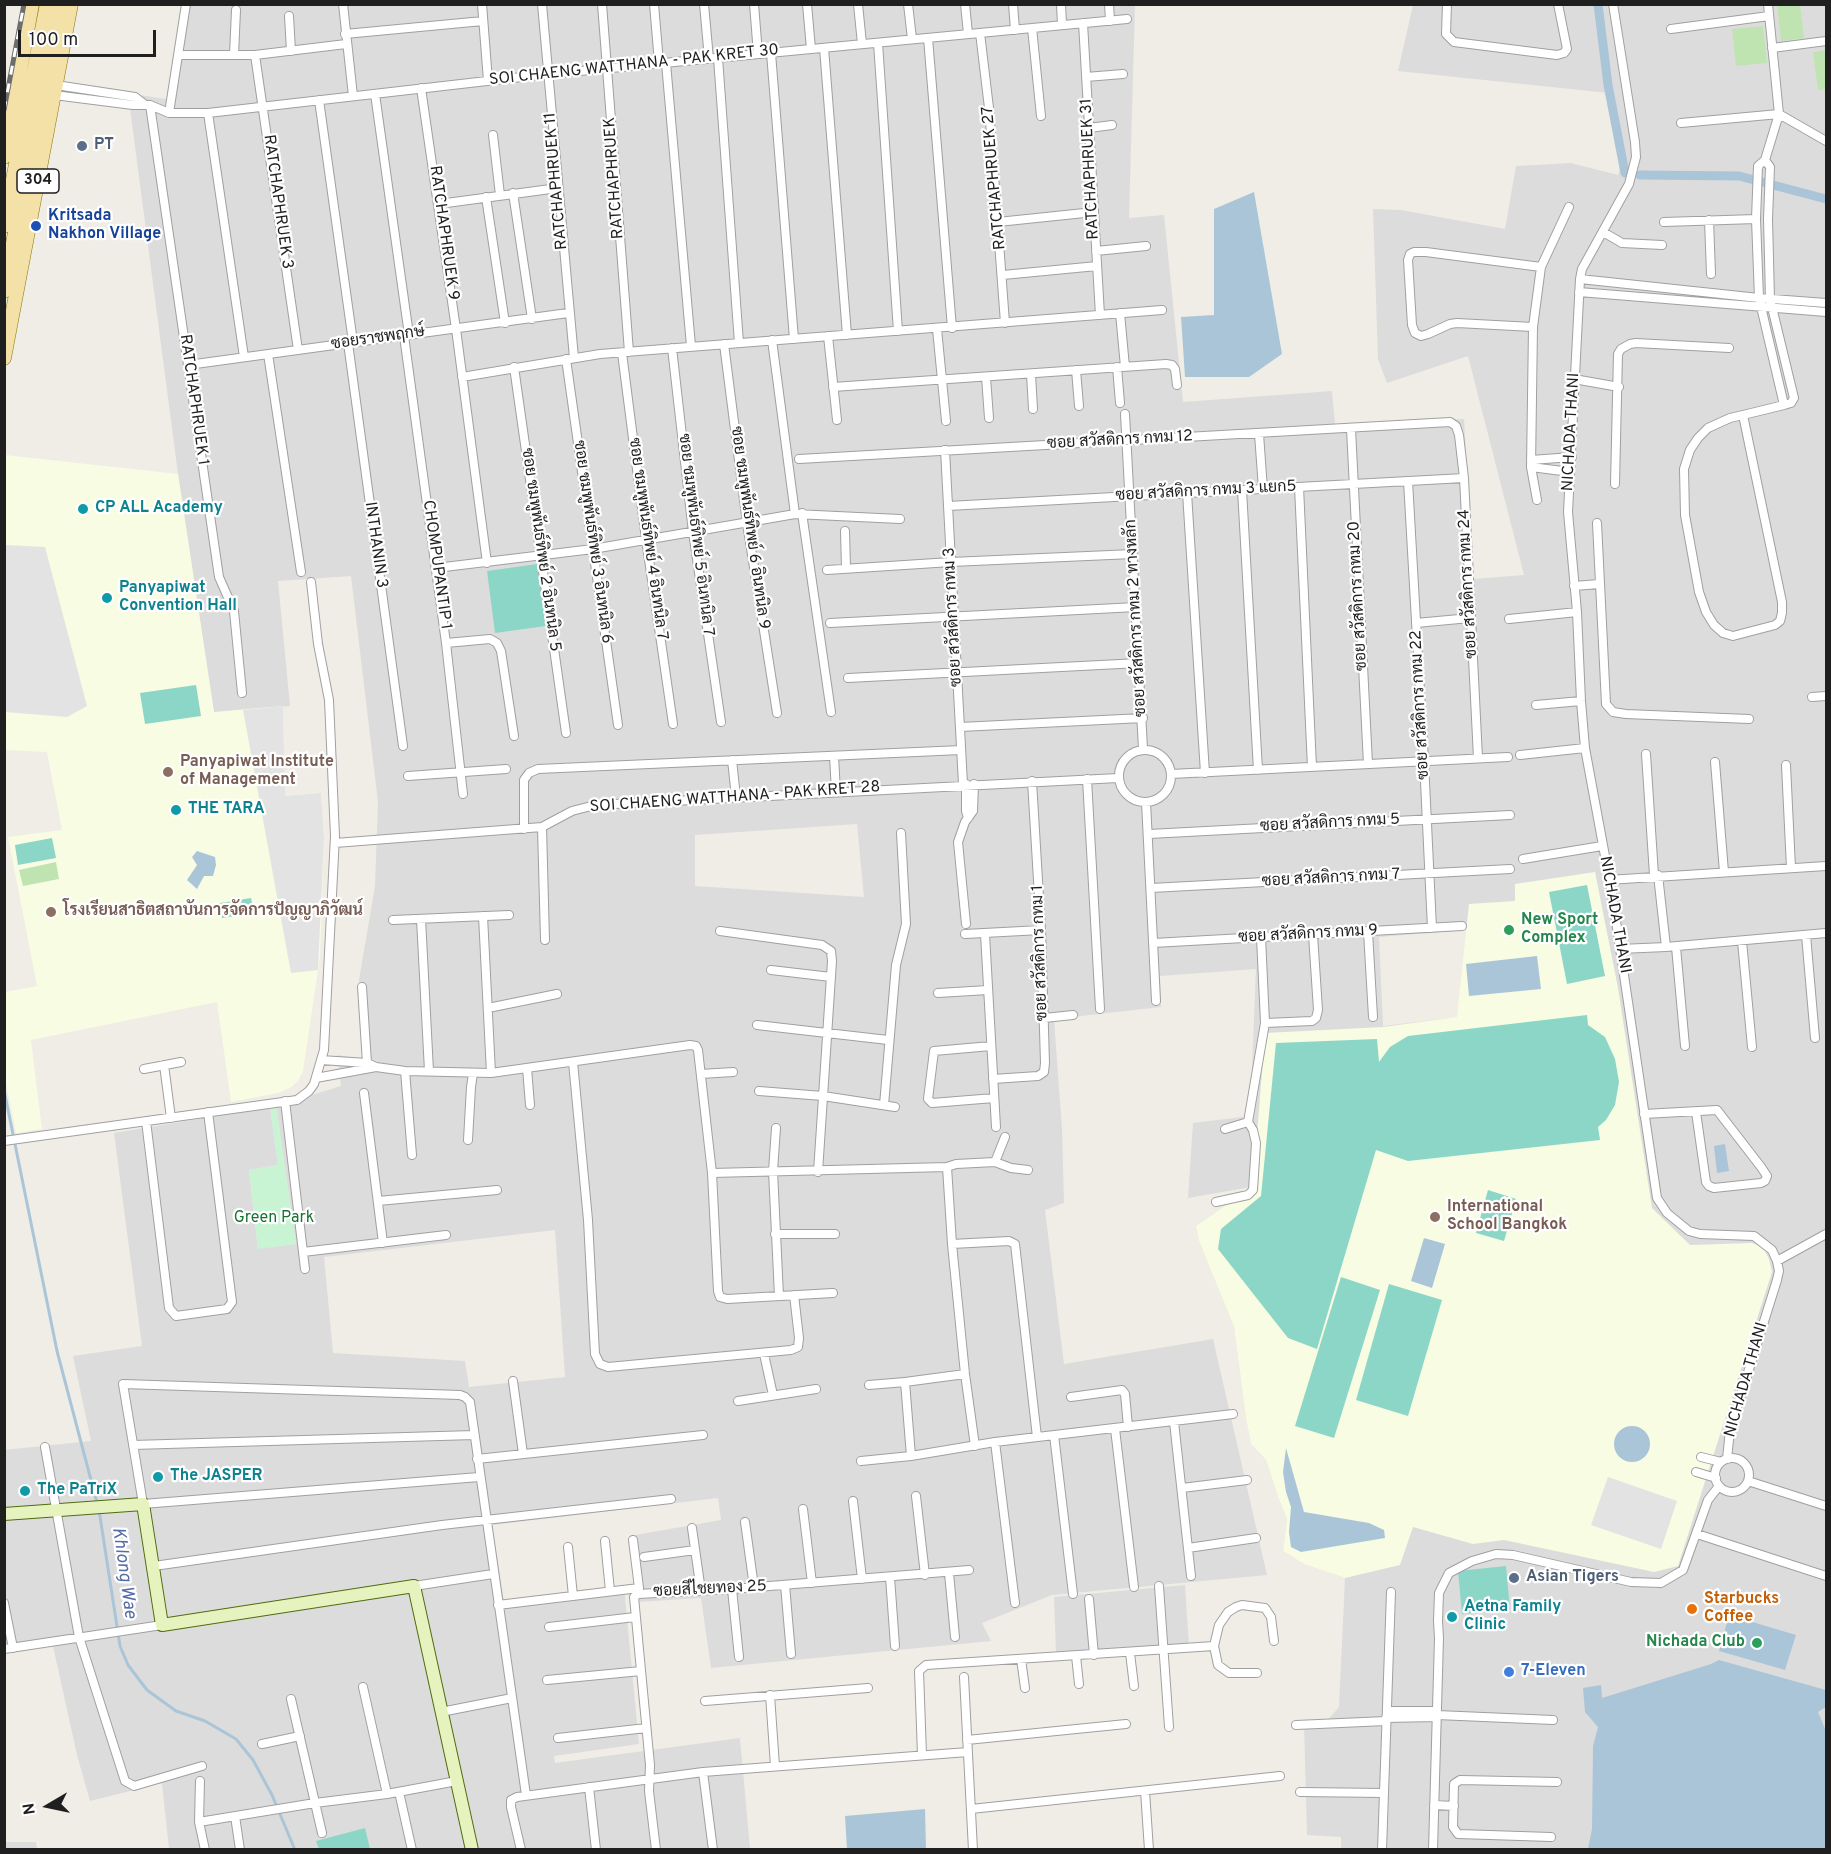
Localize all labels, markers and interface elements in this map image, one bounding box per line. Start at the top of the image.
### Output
scale bar [21,18,159,56]
text: 100 m [29,29,78,52]
street label: SOI CHAENG WATTHANA - PAK KRET 30 [488,41,780,91]
street label: RATCHAPHRUEK 31 [1078,98,1104,240]
street label: RATCHAPHRUEK 27 [979,105,1011,251]
street label: RATCHAPHRUEK 11 [541,111,573,251]
street label: RATCHAPHRUEK [601,116,629,240]
street label: RATCHAPHRUEK 3 [258,133,296,271]
place label: PT [94,136,114,156]
marker: PT [75,139,89,153]
street label: RATCHAPHRUEK 9 [424,164,462,302]
road number: 304 [17,169,59,193]
place label: Kritsada Nakhon Village [48,207,161,245]
marker: Kritsada Nakhon Village [29,219,43,233]
street label: ซอยราชพฤกษ์ [330,323,426,355]
street label: RATCHAPHRUEK 1 [174,333,212,467]
street label: NICHADA THANI [1559,372,1585,492]
street label: ซอย ชมพูพันธ์ทิพย์ 6 อินทนิล 9 [725,425,773,631]
street label: ซอย สวัสดิการ กทม 12 [1047,428,1193,454]
street label: ซอย ชมพูพันธ์ทิพย์ 5 อินทนิล 7 [673,433,717,637]
street label: ซอย ชมพูพันธ์ทิพย์ 4 อินทนิล 7 [623,437,671,641]
street label: ซอย ชมพูพันธ์ทิพย์ 3 อินทนิล 6 [568,439,616,645]
street label: ซอย ชมพูพันธ์ทิพย์ 2 อินทนิล 5 [516,447,564,653]
street label: ซอย สวัสดิการ กทม 3 แยก5 [1115,478,1297,506]
place label: CP ALL Academy [95,499,223,519]
street label: CHOMPUPANTIP 1 [417,499,455,631]
street label: INTHANIN 3 [359,501,391,589]
marker: CP ALL Academy [76,502,90,516]
street label: ซอย สวัสดิการ กทม 24 [1455,509,1483,659]
street label: ซอย สวัสดิการ กทม 2 ทางหลัก [1122,519,1152,717]
street label: ซอย สวัสดิการ กทม 20 [1345,520,1373,672]
street label: ซอย สวัสดิการ กทม 3 [941,547,967,687]
place label: Panyapiwat Convention Hall [119,579,237,617]
marker: Panyapiwat Convention Hall [100,591,114,605]
street label: ซอย สวัสดิการ กทม 22 [1407,630,1435,780]
place label: Panyapiwat Institute of Management [180,753,334,791]
marker: Panyapiwat Institute of Management [161,765,175,779]
street label: SOI CHAENG WATTHANA - PAK KRET 28 [589,778,881,818]
place label: THE TARA [188,800,265,820]
marker: THE TARA [169,803,183,817]
street label: ซอย สวัสดิการ กทม 5 [1260,811,1400,837]
street label: NICHADA THANI [1594,855,1634,975]
street label: ซอย สวัสดิการ กทม 7 [1261,866,1401,892]
street label: ซอย สวัสดิการ กทม 1 [1029,885,1053,1021]
place label: โรงเรียนสาธิตสถาบันการจัดการปัญญาภิวัฒน์ [63,902,363,922]
marker: โรงเรียนสาธิตสถาบันการจัดการปัญญาภิวัฒน์ [44,905,58,919]
place label: New Sport Complex [1521,911,1598,949]
street label: ซอย สวัสดิการ กทม 9 [1238,922,1378,948]
marker: New Sport Complex [1502,923,1516,937]
place label: International School Bangkok [1447,1198,1567,1236]
park label: Green Park [234,1209,314,1229]
marker: International School Bangkok [1428,1210,1442,1224]
street label: NICHADA THANI [1721,1320,1773,1440]
place label: The JASPER [170,1467,263,1487]
marker: The JASPER [151,1470,165,1484]
place label: The PaTriX [37,1481,117,1501]
marker: The PaTriX [18,1484,32,1498]
water label: Khlong Wae [106,1526,140,1620]
place label: Asian Tigers [1526,1568,1619,1588]
marker: Asian Tigers [1507,1571,1521,1585]
street label: ซอยสีไชยทอง 25 [653,1577,767,1603]
place label: Starbucks Coffee [1704,1590,1779,1628]
place label: Aetna Family Clinic [1464,1598,1561,1636]
marker: Starbucks Coffee [1685,1602,1699,1616]
marker: Aetna Family Clinic [1445,1610,1459,1624]
place label: Nichada Club [1646,1633,1745,1653]
marker: Nichada Club [1750,1636,1764,1650]
place label: 7-Eleven [1521,1662,1586,1682]
marker: 7-Eleven [1502,1665,1516,1679]
north arrow [18,1776,78,1836]
text: N [19,1802,41,1816]

